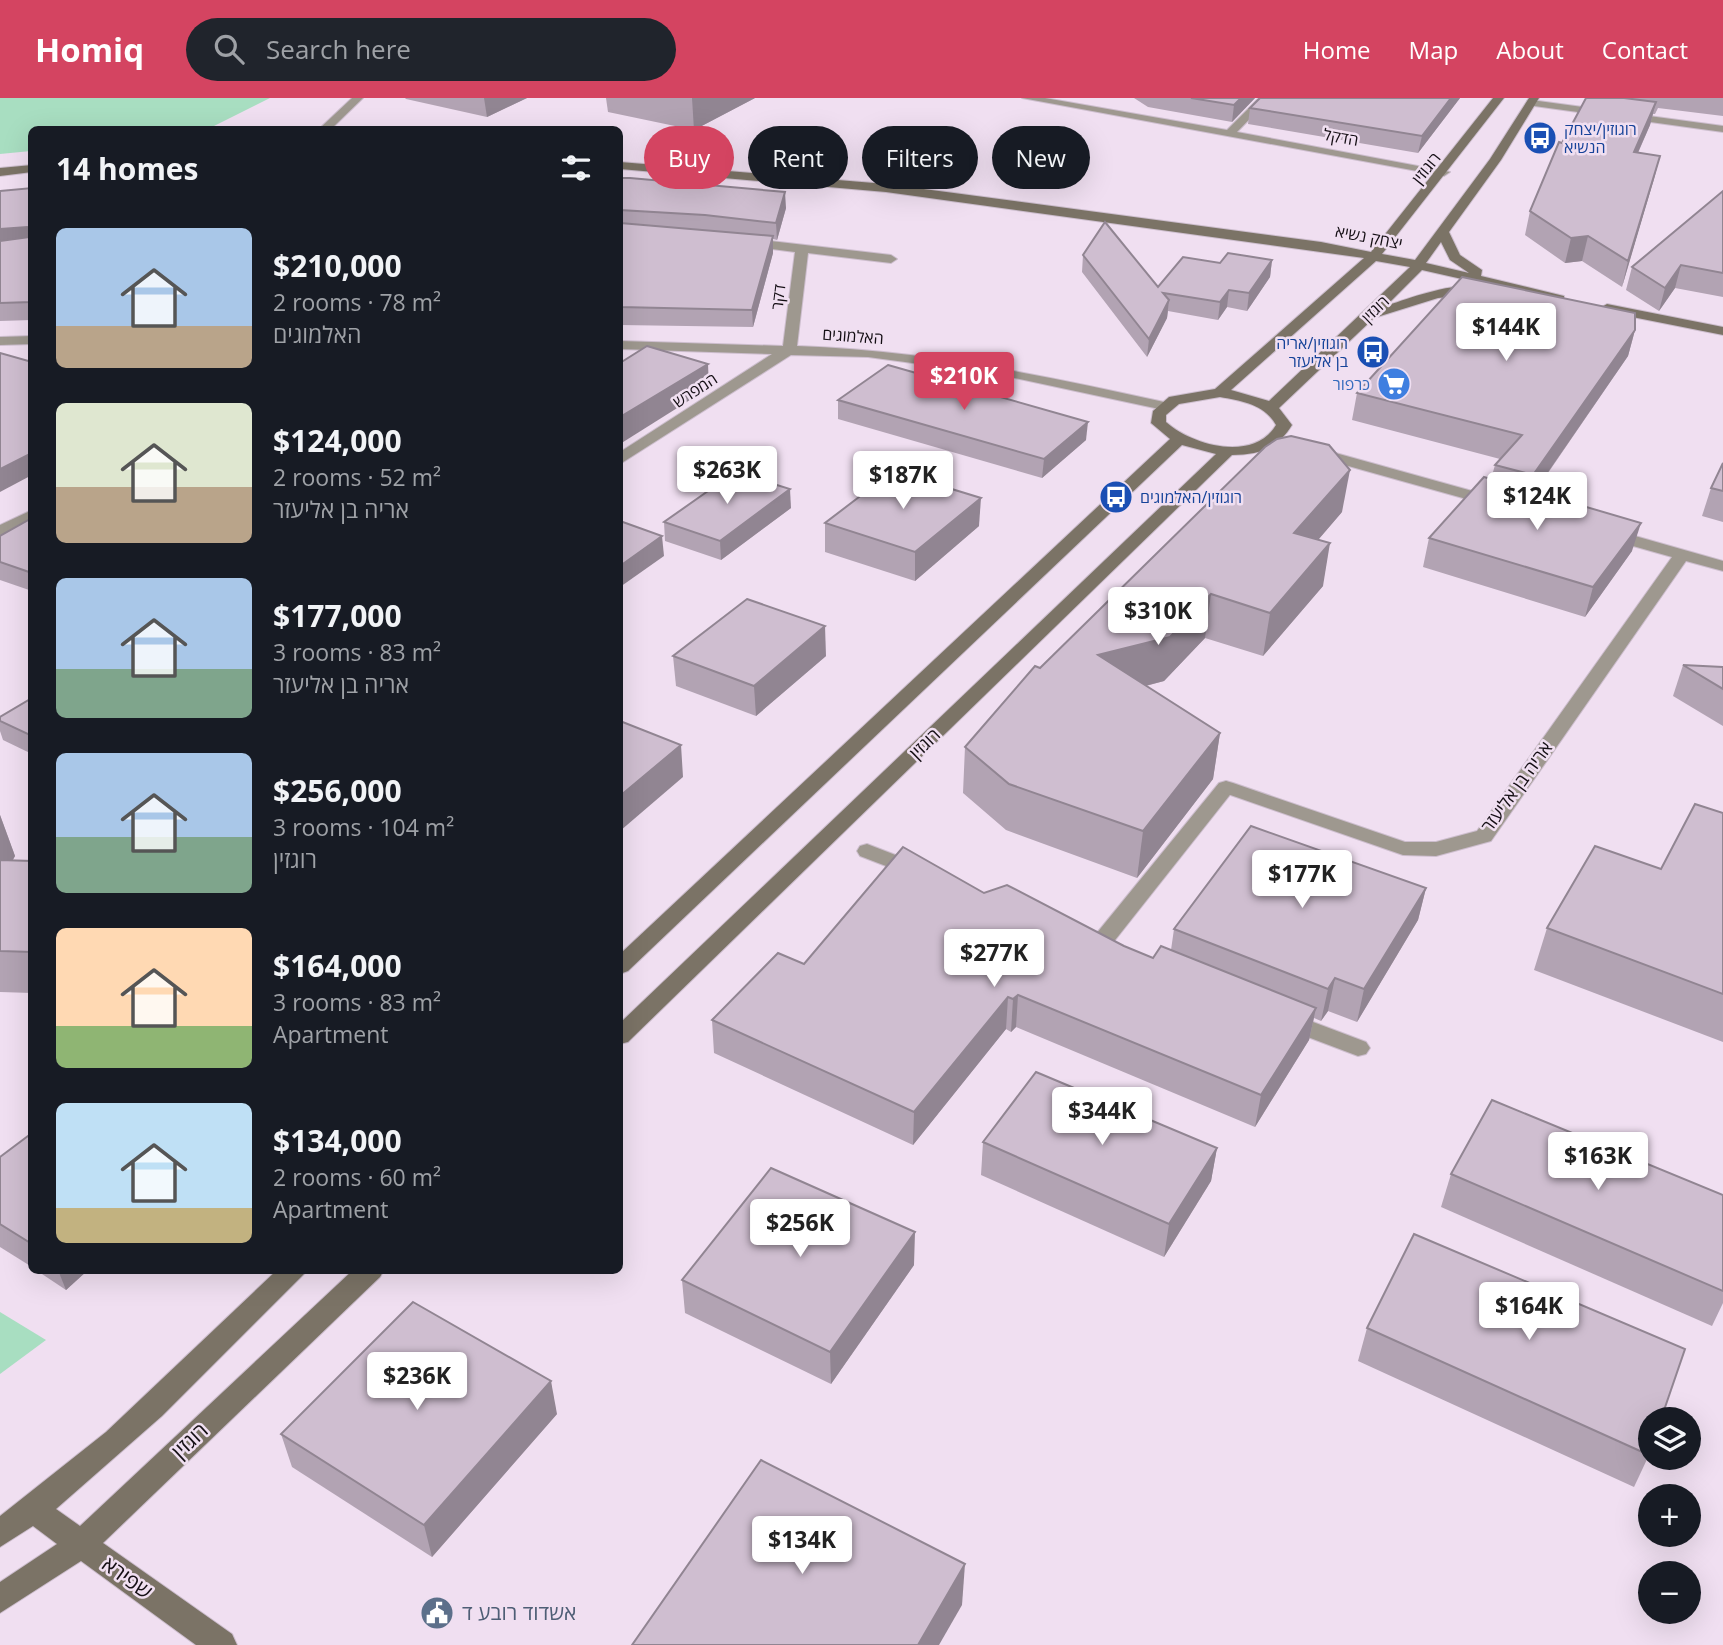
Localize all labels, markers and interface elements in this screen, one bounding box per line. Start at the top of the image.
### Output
search box [186,18,676,81]
text: Homiq [35,27,144,72]
icon: search [210,30,248,68]
text: Search here [266,31,411,67]
text: Home [1303,33,1371,66]
text: Map [1409,33,1458,66]
text: About [1496,33,1564,66]
text: Contact [1602,33,1688,66]
place label: רוגוזין/יצחק הנשיא [1564,118,1637,158]
bus stop icon: רוגוזין/יצחק הנשיא [1521,119,1559,157]
street label: הדקל [1322,123,1360,151]
chip: Buy [644,126,734,189]
chip: Rent [748,126,848,189]
chip: Filters [862,126,978,189]
chip: New [992,126,1090,189]
text: 14 homes [56,148,199,189]
street label: רוגוזין [1407,148,1445,188]
icon: filters [557,149,595,187]
street label: יצחק נשיא [1334,220,1404,254]
text: $210,000 [273,245,402,286]
icon: home [112,256,196,340]
street label: דקר [766,283,790,311]
text: 2 rooms · 78 m² [273,286,441,318]
street label: רוגזין [1356,290,1394,328]
pin: $144K [1457,303,1555,363]
text: $144K [1472,310,1540,342]
text: האלמוגים [273,318,361,350]
street label: האלמוגים [822,323,884,349]
place label: רוגוזין/אריה בן אליעזר [1276,332,1349,372]
bus stop icon: רוגוזין/אריה בן אליעזר [1354,333,1392,371]
pin: $210K [915,352,1013,412]
text: $210K [930,359,998,391]
supermarket icon: כרפור [1375,365,1413,403]
street label: המפרש [669,367,721,413]
place label: כרפור [1333,373,1370,395]
text: $124,000 [273,420,402,461]
icon: home [112,431,196,515]
pin: $263K [678,446,776,506]
pin: $187K [854,452,952,511]
text: $263K [693,453,761,485]
text: $187K [869,458,937,490]
text: 2 rooms · 52 m² [273,461,441,493]
pin: $124K [1488,472,1586,532]
bus stop icon: רוגוזין/האלמוגים [1097,478,1135,516]
text: $124K [1503,479,1571,511]
place label: רוגוזין/האלמוגים [1140,486,1242,508]
text: אריה בן אליעזר [273,493,409,525]
pin: $310K [1109,588,1207,647]
text: $310K [1124,594,1192,626]
text: $177,000 [273,595,402,636]
icon: home [112,606,196,690]
text: 3 rooms · 83 m² [273,636,441,668]
text: אריה בן אליעזר [273,668,409,700]
street label: רוגזין [904,723,945,764]
street label: אריה בן אליעזר [1475,736,1557,837]
text: $256,000 [273,770,402,811]
icon: home [112,781,196,865]
text: 3 rooms · 104 m² [273,811,454,843]
text: רוגזין [273,843,317,875]
pin: $177K [1253,850,1351,910]
text: $177K [1268,857,1336,889]
pin: $277K [945,930,1043,989]
text: $277K [960,936,1028,968]
text: $164,000 [273,945,402,986]
icon: home [112,956,196,1040]
text: 3 rooms · 83 m² [273,986,441,1018]
text: Apartment [273,1018,389,1050]
pin: $344K [1053,1088,1151,1147]
text: $344K [1068,1094,1136,1126]
text: $134,000 [273,1120,402,1161]
icon: home [112,1131,196,1215]
pin: $163K [1549,1132,1647,1192]
text: $163K [1564,1139,1632,1171]
text: 2 rooms · 60 m² [273,1161,441,1193]
text: Apartment [273,1193,389,1225]
pin: $256K [751,1200,849,1259]
text: $256K [766,1206,834,1238]
pin: $164K [1480,1282,1578,1342]
text: $164K [1495,1289,1563,1321]
pin: $236K [368,1352,466,1412]
text: $236K [383,1359,451,1391]
map controls [1638,1407,1701,1624]
button: layers [1638,1407,1701,1470]
street label: רוגזין [165,1416,214,1464]
button: + [1638,1484,1701,1547]
pin: $134K [753,1516,851,1576]
text: $134K [768,1523,836,1555]
street label: שפירא [97,1550,158,1605]
button: − [1638,1561,1701,1624]
public building icon: אשדוד רובע ד [418,1594,456,1632]
place label: אשדוד רובע ד [462,1598,576,1626]

